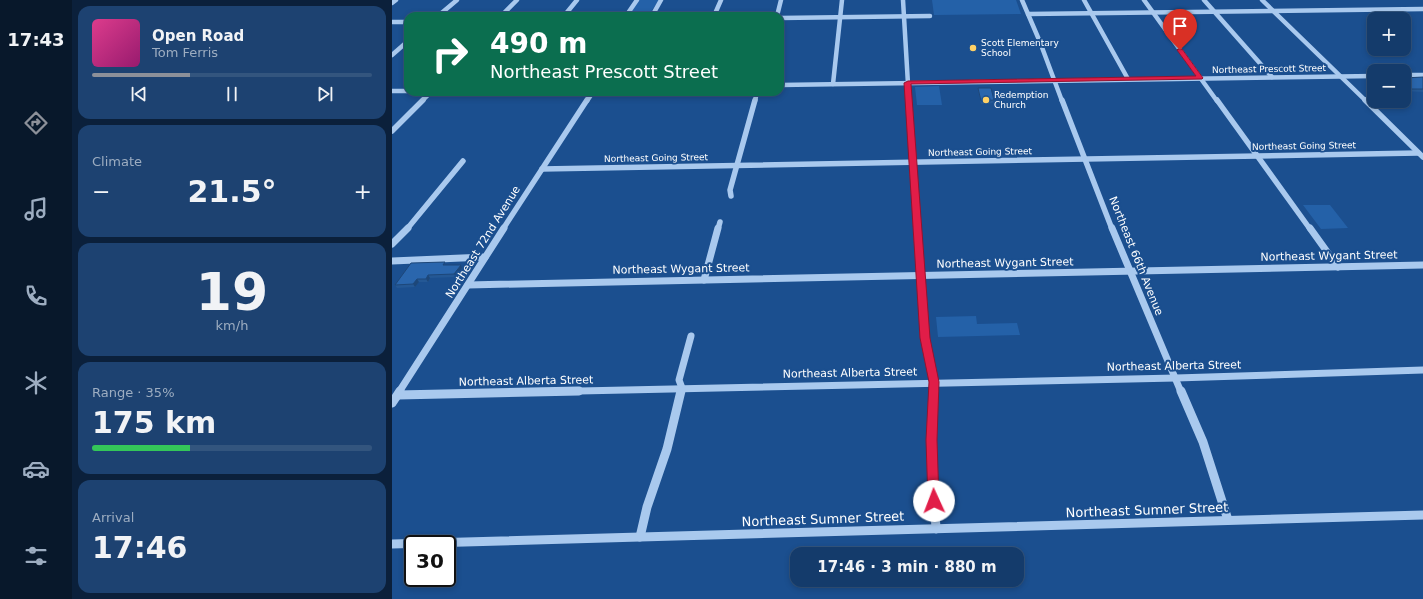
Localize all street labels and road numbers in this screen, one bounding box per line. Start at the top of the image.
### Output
street label: Northeast Prescott Street [1212,63,1327,75]
street label: Northeast Going Street [1252,140,1356,152]
street label: Northeast Going Street [928,146,1032,158]
street label: Northeast Going Street [604,152,708,164]
street label: Northeast 72nd Avenue [443,183,523,301]
street label: Northeast 66th Avenue [1106,194,1166,318]
street label: Northeast Wygant Street [1260,248,1398,264]
street label: Northeast Wygant Street [936,255,1074,271]
street label: Northeast Wygant Street [612,261,750,277]
street label: Northeast Alberta Street [1107,358,1242,374]
street label: Northeast Alberta Street [783,365,918,381]
street label: Northeast Alberta Street [459,373,594,389]
street label: Northeast Sumner Street [1065,500,1229,520]
street label: Northeast Sumner Street [741,509,905,529]

